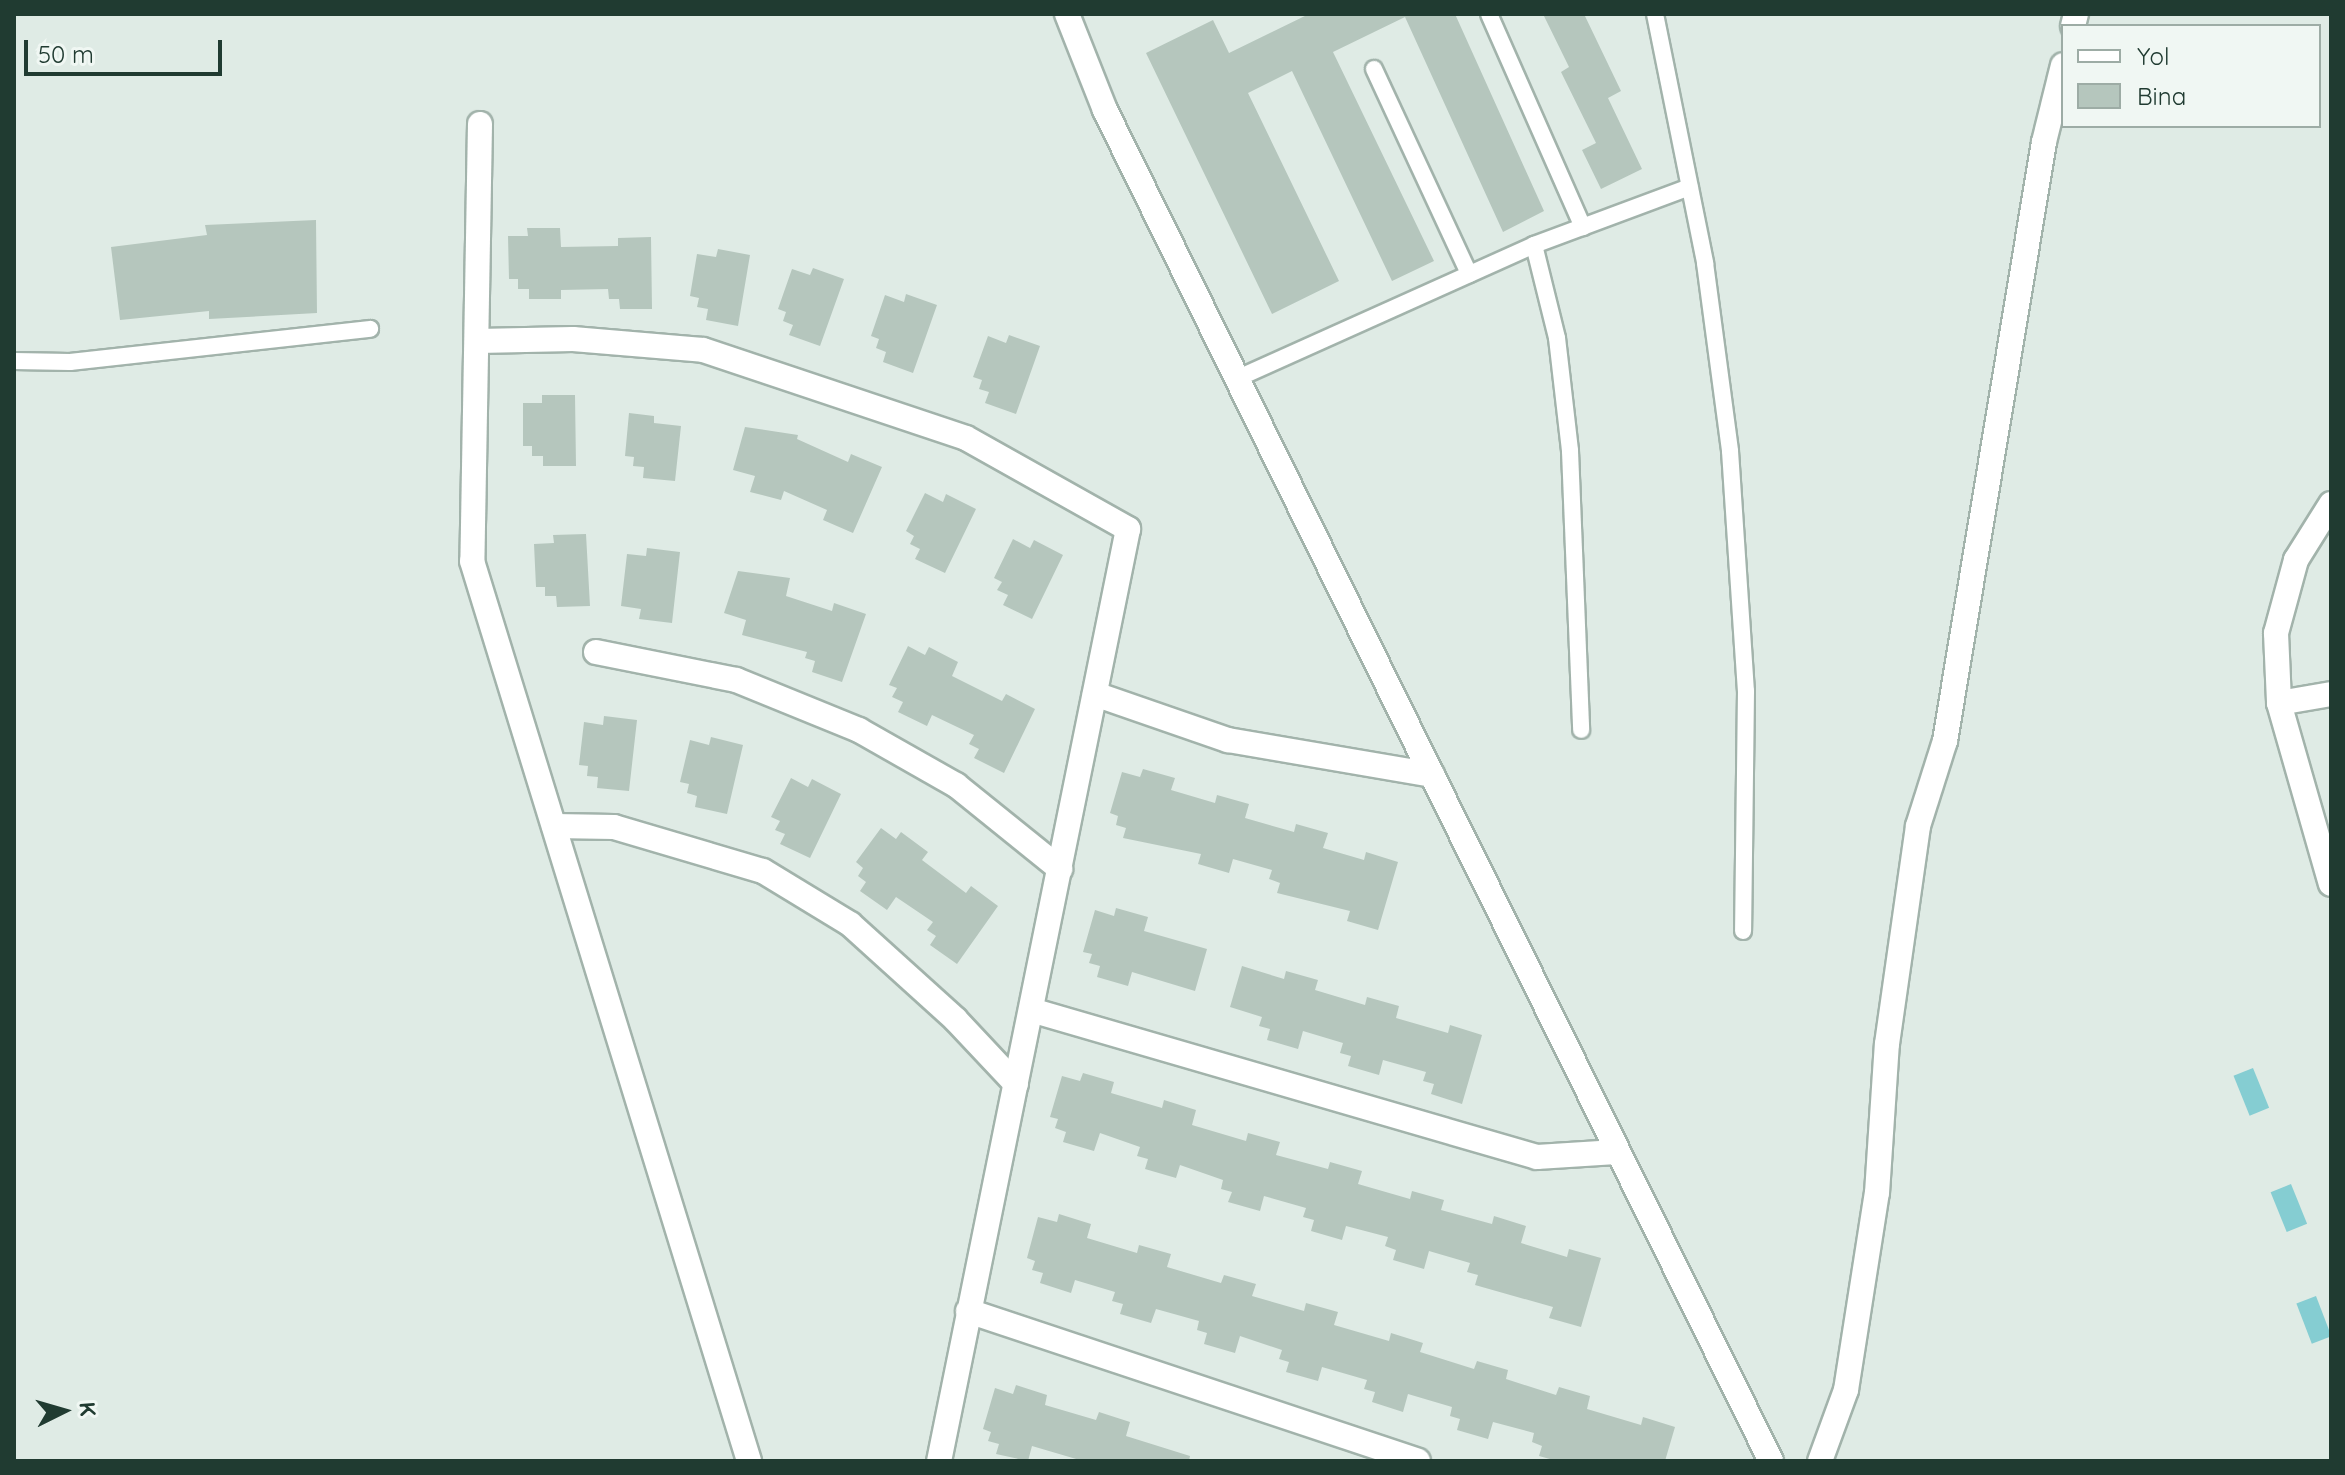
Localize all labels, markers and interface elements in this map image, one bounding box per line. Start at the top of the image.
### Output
scale bar [28,24,226,74]
legend [2061,24,2321,128]
text: 50 m [38,39,94,69]
text: Yol [2137,41,2169,71]
text: Bina [2137,81,2186,111]
north arrow [24,1371,104,1451]
text: K [73,1400,102,1417]

